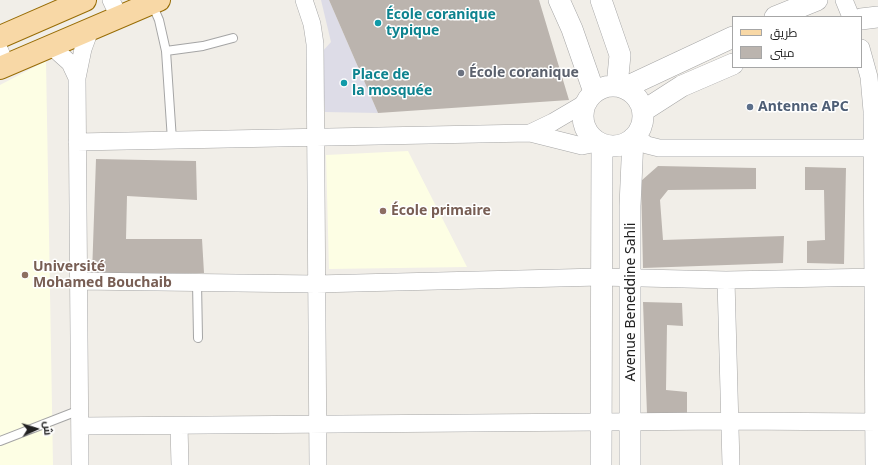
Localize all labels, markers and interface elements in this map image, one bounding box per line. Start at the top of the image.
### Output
place label: École coranique typique [386,7,496,40]
legend [732,16,862,68]
marker: École coranique typique [373,18,383,28]
text: طريق [770,24,797,41]
text: مبنى [770,44,795,61]
place label: École coranique [469,65,579,81]
place label: Place de la mosquée [352,67,432,100]
marker: École coranique [456,68,466,78]
marker: Place de la mosquée [339,78,349,88]
place label: Antenne APC [758,99,849,115]
marker: Antenne APC [745,102,755,112]
place label: École primaire [391,203,491,219]
marker: École primaire [378,206,388,216]
street label: Avenue Beneddine Sahli [623,223,639,381]
place label: Université Mohamed Bouchaib [33,259,172,292]
marker: Université Mohamed Bouchaib [20,270,30,280]
north arrow [16,409,56,449]
text: ش [40,421,56,436]

